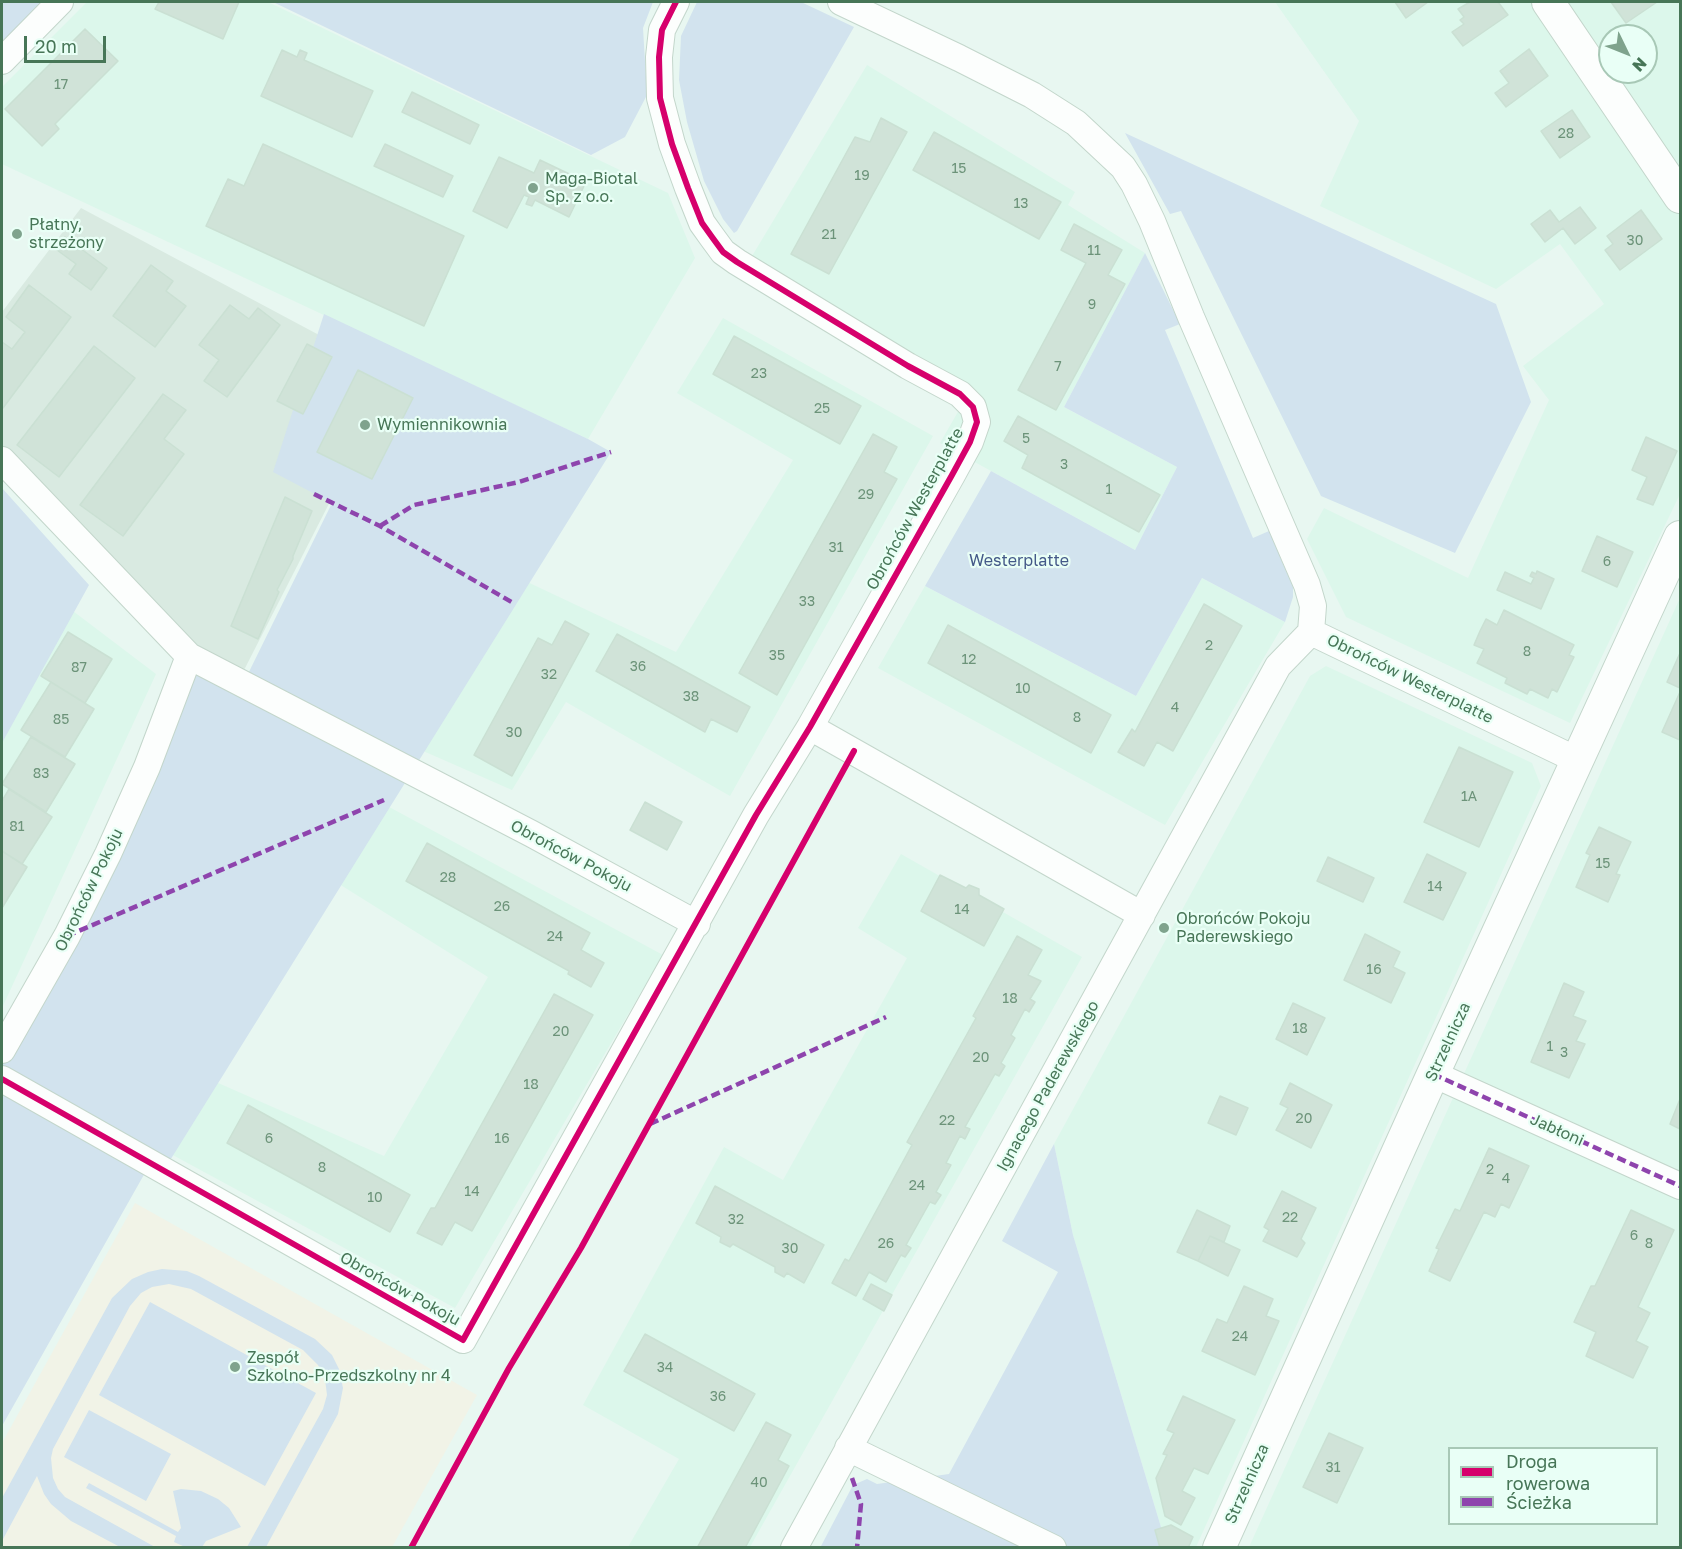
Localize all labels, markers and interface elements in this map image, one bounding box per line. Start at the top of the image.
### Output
scale bar [27,24,110,62]
north arrow [1598,24,1658,84]
text: 20 m [35,35,77,57]
text: N [1628,54,1651,76]
house number: 17 [54,77,68,93]
house number: 28 [1558,126,1574,142]
house number: 15 [952,161,966,177]
house number: 19 [854,168,870,184]
place label: Maga-Biotal Sp. z o.o. [545,169,638,207]
marker: Maga-Biotal Sp. z o.o. [526,181,540,195]
house number: 13 [1014,196,1028,212]
place label: Płatny, strzeżony [29,215,104,253]
marker: Płatny, strzeżony [10,227,24,241]
house number: 21 [822,227,836,243]
house number: 30 [1627,233,1643,249]
house number: 11 [1087,243,1101,259]
house number: 9 [1088,297,1096,313]
house number: 7 [1054,359,1062,375]
house number: 23 [751,366,767,382]
house number: 25 [814,401,830,417]
place label: Wymiennikownia [377,415,507,435]
marker: Wymiennikownia [358,418,372,432]
street label: Obrońców Westerplatte [862,425,968,593]
house number: 5 [1022,431,1030,447]
house number: 3 [1060,457,1068,473]
house number: 1 [1106,482,1112,498]
house number: 29 [858,487,874,503]
house number: 31 [829,540,843,556]
park label: Westerplatte [969,551,1069,571]
house number: 6 [1603,554,1611,570]
house number: 33 [799,594,815,610]
street label: Obrońców Westerplatte [1324,630,1496,728]
house number: 2 [1205,638,1213,654]
house number: 8 [1523,644,1531,660]
house number: 35 [769,648,785,664]
house number: 12 [962,652,976,668]
house number: 36 [630,659,646,675]
house number: 87 [71,660,87,676]
house number: 32 [541,667,557,683]
house number: 10 [1015,681,1031,697]
house number: 38 [683,689,699,705]
house number: 4 [1171,700,1179,716]
house number: 8 [1073,710,1081,726]
house number: 85 [53,712,69,728]
house number: 30 [506,725,522,741]
house number: 83 [33,766,49,782]
house number: 1A [1461,789,1477,805]
street label: Obrońców Pokoju [507,816,635,896]
house number: 81 [9,819,25,835]
street label: Obrońców Pokoju [51,825,127,955]
house number: 15 [1596,856,1610,872]
house number: 28 [440,870,456,886]
house number: 14 [1427,879,1443,895]
house number: 26 [494,899,510,915]
house number: 14 [954,902,970,918]
place label: Obrońców Pokoju Paderewskiego [1176,909,1311,947]
marker: Obrońców Pokoju Paderewskiego [1157,921,1171,935]
house number: 24 [547,929,563,945]
house number: 16 [1366,962,1382,978]
house number: 18 [1002,991,1018,1007]
street label: Ignacego Paderewskiego [993,997,1103,1175]
street label: Strzelnicza [1421,999,1475,1085]
house number: 18 [1292,1021,1308,1037]
house number: 20 [553,1024,569,1040]
house number: 1 [1547,1039,1553,1055]
house number: 3 [1560,1045,1568,1061]
house number: 20 [973,1050,989,1066]
house number: 18 [523,1077,539,1093]
street label: Jabłoni [1527,1110,1587,1150]
house number: 20 [1296,1111,1312,1127]
house number: 22 [939,1113,955,1129]
house number: 6 [265,1131,273,1147]
house number: 16 [494,1131,510,1147]
house number: 8 [318,1160,326,1176]
house number: 2 [1486,1162,1494,1178]
house number: 4 [1502,1171,1510,1187]
house number: 24 [909,1178,925,1194]
house number: 14 [464,1184,480,1200]
house number: 10 [367,1190,383,1206]
house number: 22 [1282,1210,1298,1226]
house number: 32 [728,1212,744,1228]
house number: 6 [1630,1228,1638,1244]
house number: 26 [878,1236,894,1252]
house number: 8 [1645,1236,1653,1252]
house number: 30 [782,1241,798,1257]
street label: Obrońców Pokoju [337,1248,463,1330]
house number: 24 [1232,1329,1248,1345]
place label: Zespół Szkolno-Przedszkolny nr 4 [247,1348,451,1386]
marker: Zespół Szkolno-Przedszkolny nr 4 [228,1360,242,1374]
house number: 34 [657,1360,673,1376]
house number: 36 [710,1389,726,1405]
street label: Strzelnicza [1221,1441,1273,1527]
legend [1448,1447,1658,1525]
text: Droga rowerowa [1506,1450,1590,1494]
house number: 31 [1326,1460,1340,1476]
house number: 40 [750,1475,768,1491]
text: Ścieżka [1506,1491,1572,1513]

